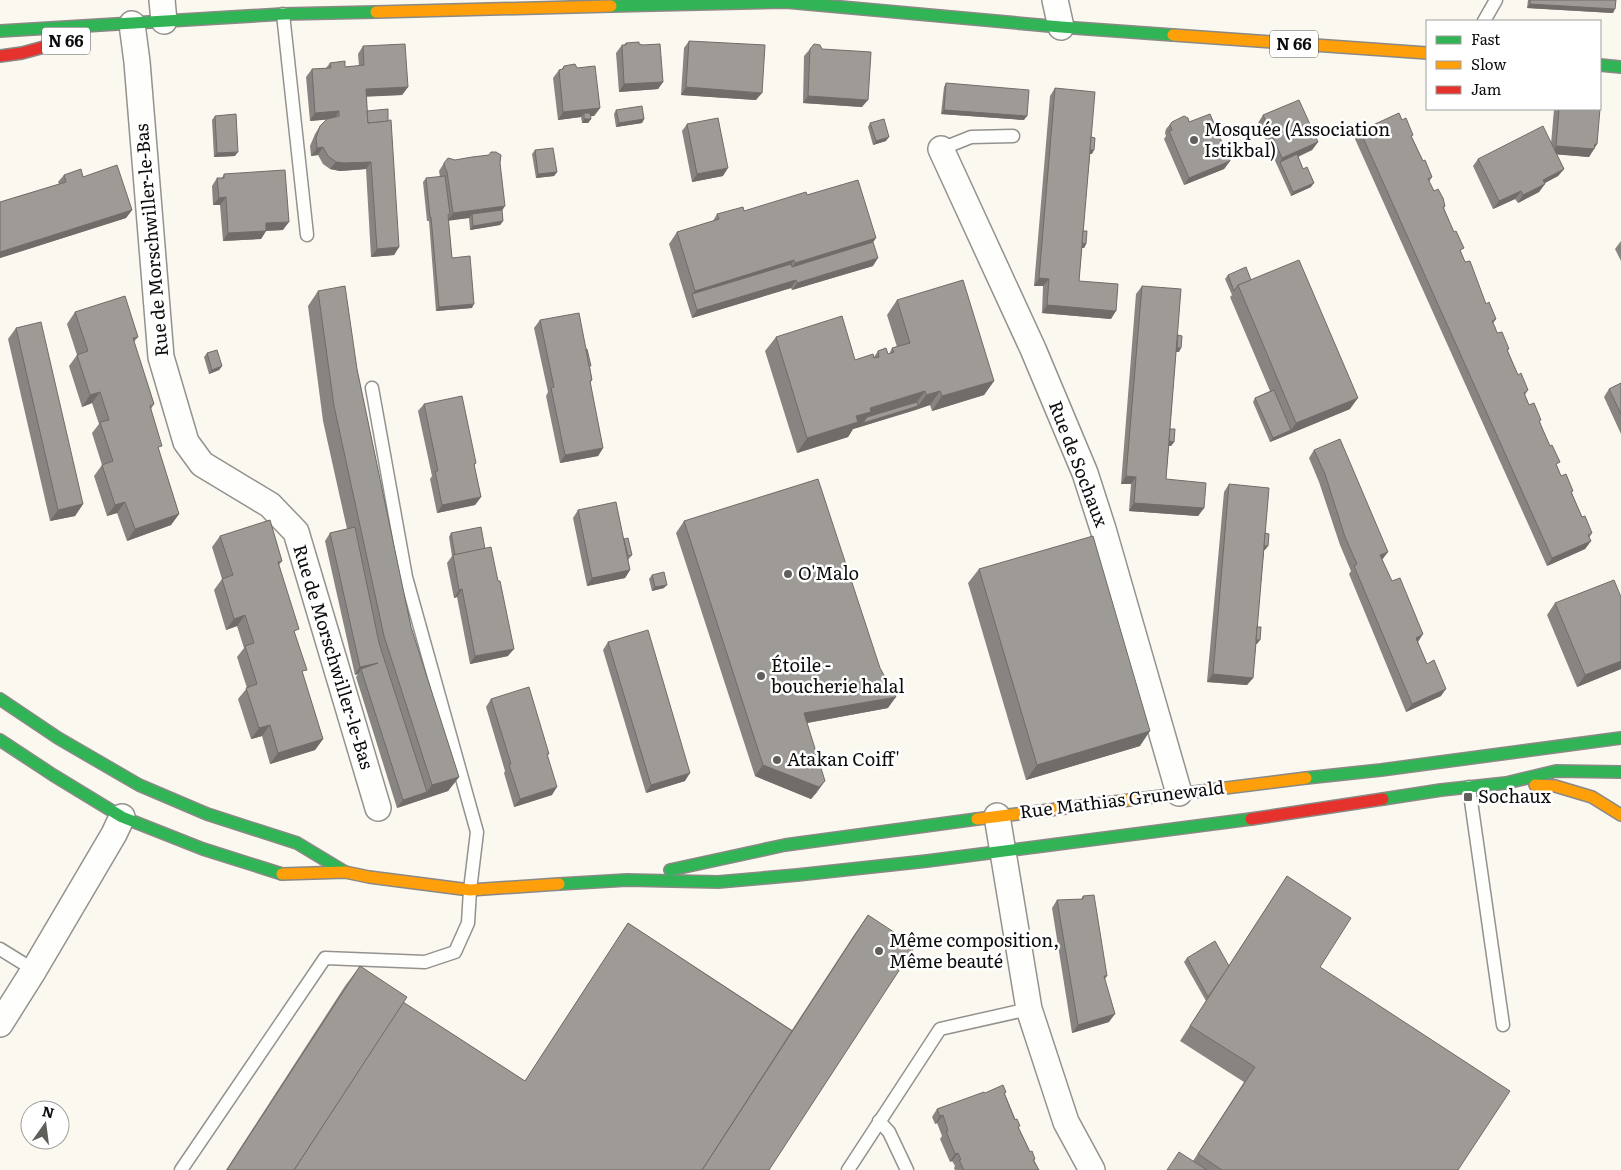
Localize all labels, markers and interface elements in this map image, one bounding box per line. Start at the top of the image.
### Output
legend [1426,20,1601,110]
road number: N 66 [42,27,90,54]
text: Fast [1471,27,1500,50]
road number: N 66 [1270,31,1318,58]
text: Slow [1471,52,1506,75]
text: Jam [1471,77,1502,100]
place label: Mosquée (Association Istikbal) [1204,115,1390,163]
street label: Rue de Morschwiller-le-Bas [127,123,174,358]
marker: Mosquée (Association Istikbal) [1188,134,1200,146]
street label: Rue de Sochaux [1043,396,1116,531]
street label: Rue de Morschwiller-le-Bas [287,541,382,772]
place label: O'Malo [798,559,859,586]
marker: O'Malo [782,568,794,580]
place label: Étoile - boucherie halal [771,651,904,699]
marker: Étoile - boucherie halal [755,670,767,682]
place label: Atakan Coiff' [787,745,900,772]
marker: Atakan Coiff' [771,754,783,766]
street label: Rue Mathias Grunewald [1018,773,1226,824]
place label: Sochaux [1478,782,1552,809]
marker: Sochaux [1462,791,1474,803]
place label: Même composition, Même beauté [889,926,1059,974]
marker: Même composition, Même beauté [873,945,885,957]
north arrow [20,1100,70,1150]
text: N [40,1100,57,1123]

